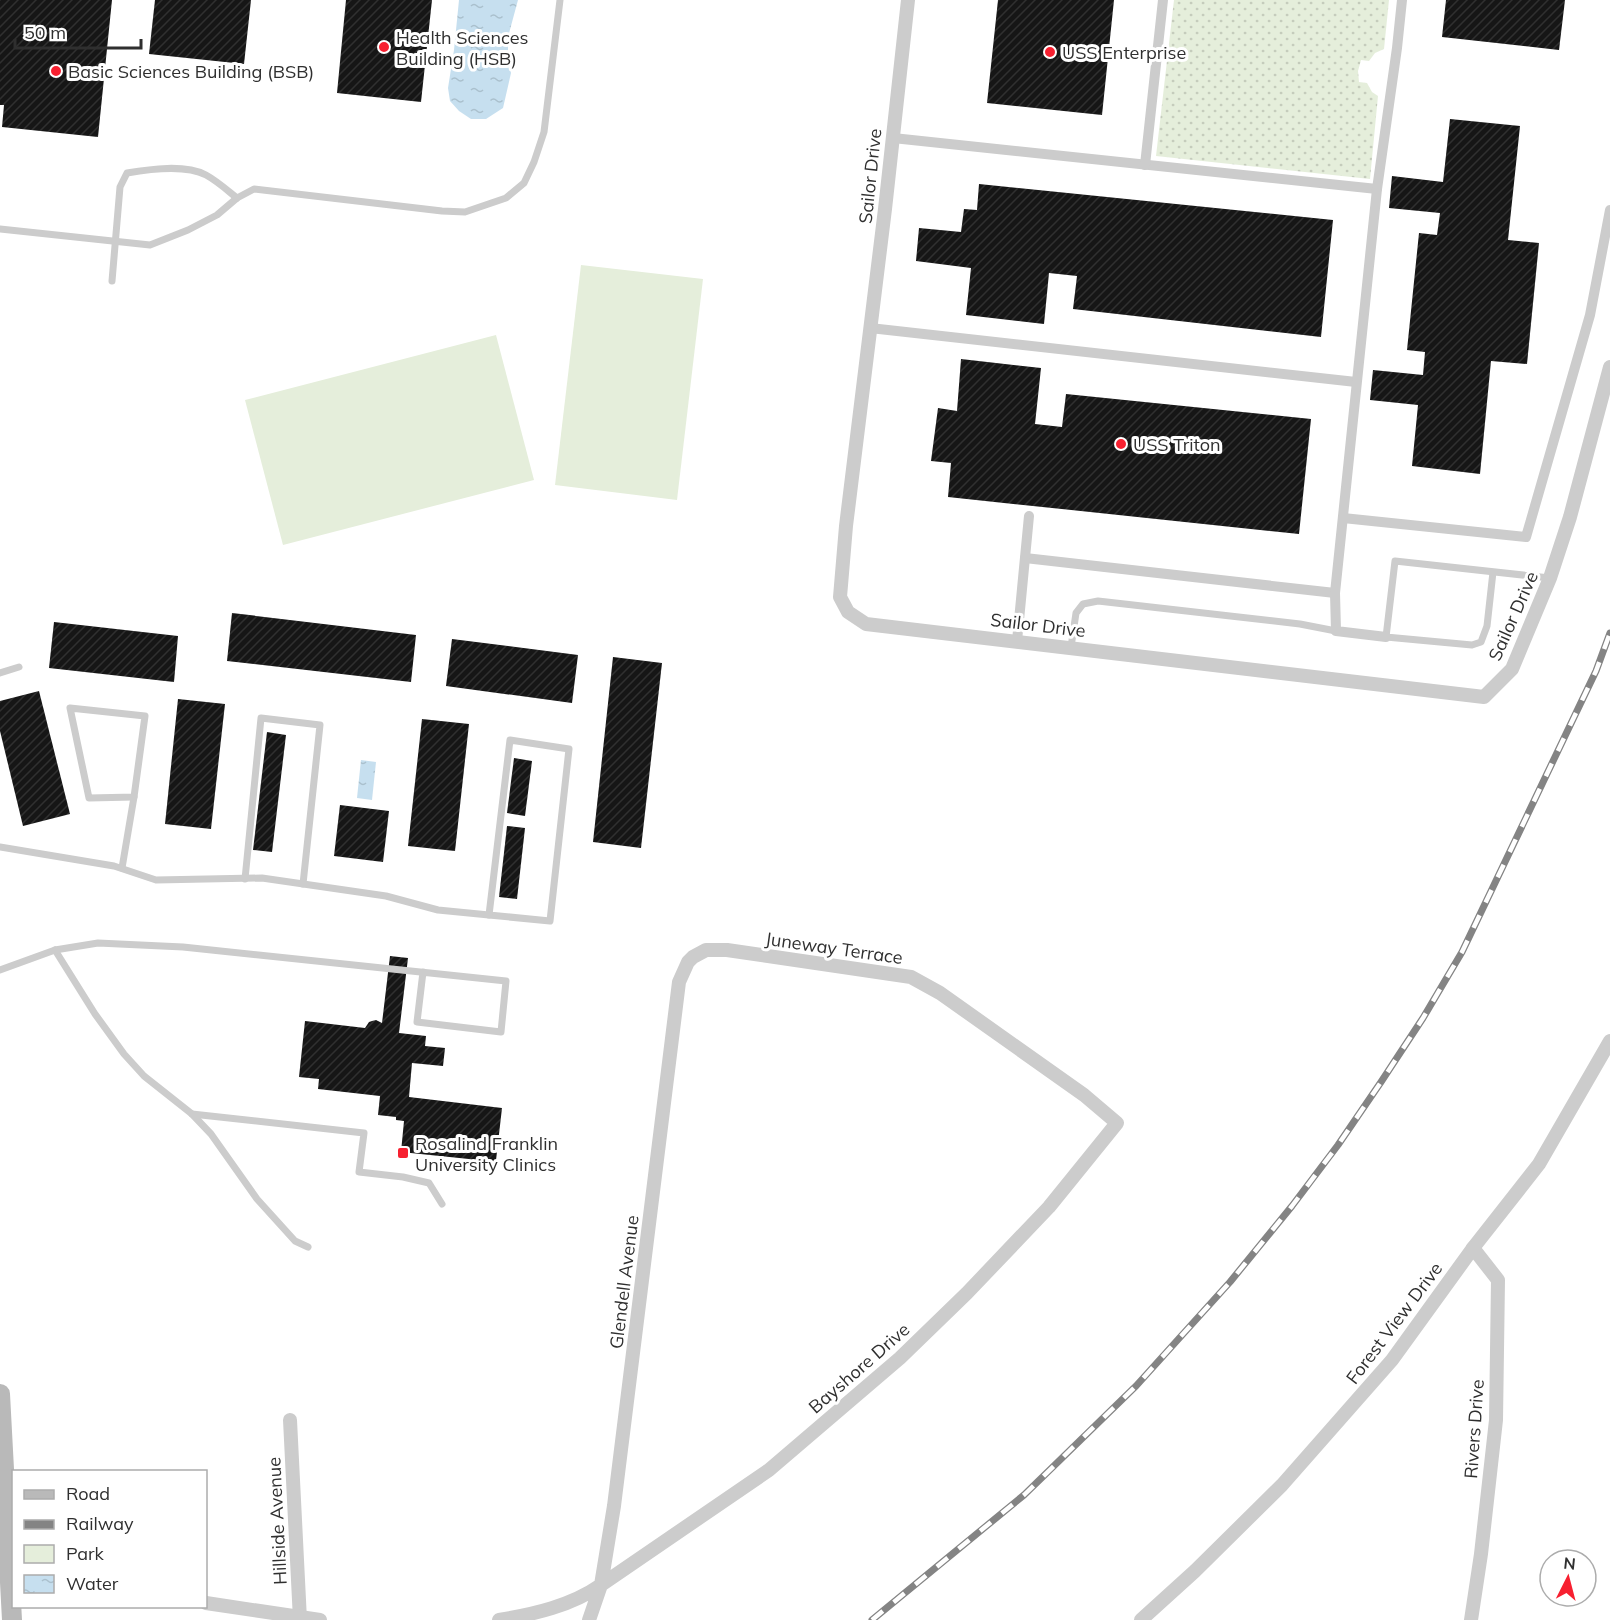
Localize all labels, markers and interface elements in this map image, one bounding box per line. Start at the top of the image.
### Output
scale bar [15,12,141,50]
text: 50 m [24,21,66,44]
place label: Health Sciences Building (HSB) [396,26,528,70]
marker: Health Sciences Building (HSB) [377,40,391,54]
place label: USS Enterprise [1062,41,1186,64]
marker: USS Enterprise [1043,45,1057,59]
place label: Basic Sciences Building (BSB) [68,60,314,83]
marker: Basic Sciences Building (BSB) [49,64,63,78]
street label: Sailor Drive [854,127,886,225]
place label: USS Triton [1133,433,1221,456]
marker: USS Triton [1114,437,1128,451]
street label: Sailor Drive [1483,568,1543,664]
street label: Sailor Drive [989,608,1087,642]
street label: Juneway Terrace [764,927,904,969]
place label: Rosalind Franklin University Clinics [415,1132,558,1176]
marker: Rosalind Franklin University Clinics [396,1146,410,1160]
street label: Glendell Avenue [604,1214,644,1350]
street label: Forest View Drive [1341,1258,1447,1388]
street label: Bayshore Drive [804,1318,914,1418]
street label: Rivers Drive [1459,1379,1489,1479]
street label: Hillside Avenue [262,1457,292,1585]
legend [12,1470,207,1608]
text: Road [66,1482,110,1505]
text: Railway [66,1512,134,1535]
text: Park [66,1542,105,1565]
north arrow [1538,1548,1598,1608]
text: N [1563,1553,1577,1574]
text: Water [66,1572,119,1595]

